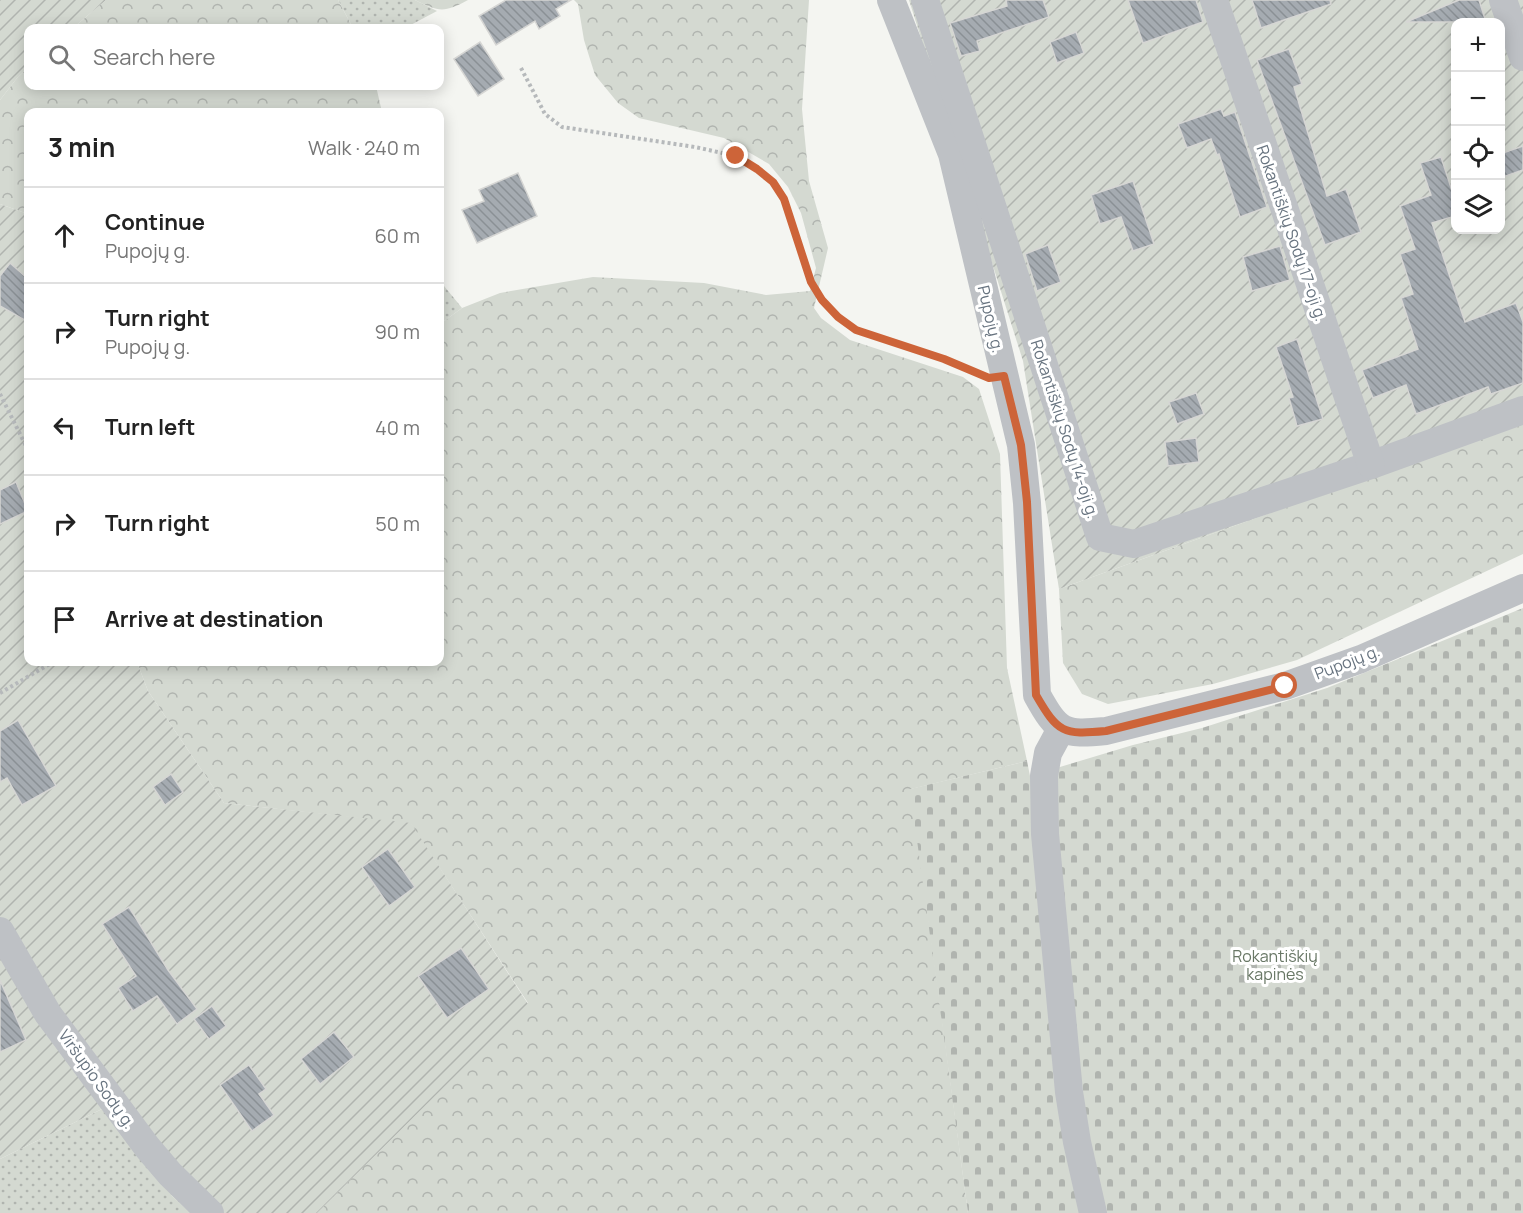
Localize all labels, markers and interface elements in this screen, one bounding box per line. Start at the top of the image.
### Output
map controls [1451,18,1505,234]
button: + [1451,18,1505,72]
search box [24,24,444,90]
icon: search [45,41,78,74]
text: Search here [93,42,215,72]
button: − [1451,72,1505,126]
button: locate [1451,126,1505,180]
text: 3 min [48,129,115,165]
text: Walk · 240 m [308,134,420,161]
route end [722,142,748,168]
street label: Rokantiškių Sodų 17-oji g. [1251,142,1333,324]
button: layers [1451,180,1505,234]
text: Continue [105,207,205,237]
icon: ahead [48,219,81,252]
text: 60 m [374,222,420,249]
text: Pupojų g. [105,237,190,264]
street label: Pupojų g. [973,283,1009,355]
text: Turn right [105,303,210,333]
icon: right [48,315,81,348]
text: 90 m [374,318,420,345]
text: Pupojų g. [105,333,190,360]
street label: Rokantiškių Sodų 14-oji g. [1026,337,1104,521]
icon: left [48,411,81,444]
text: Turn left [105,412,195,442]
text: 40 m [375,414,420,441]
icon: right [48,507,81,540]
text: Turn right [105,508,210,538]
text: 50 m [375,510,420,537]
icon: arrive [48,603,81,636]
text: Arrive at destination [105,604,323,634]
street label: Pupojų g. [1311,639,1383,685]
route start [1271,672,1297,698]
park label: Rokantiškių kapinės [1232,945,1318,985]
street label: Viršupio Sodų g. [54,1025,140,1133]

